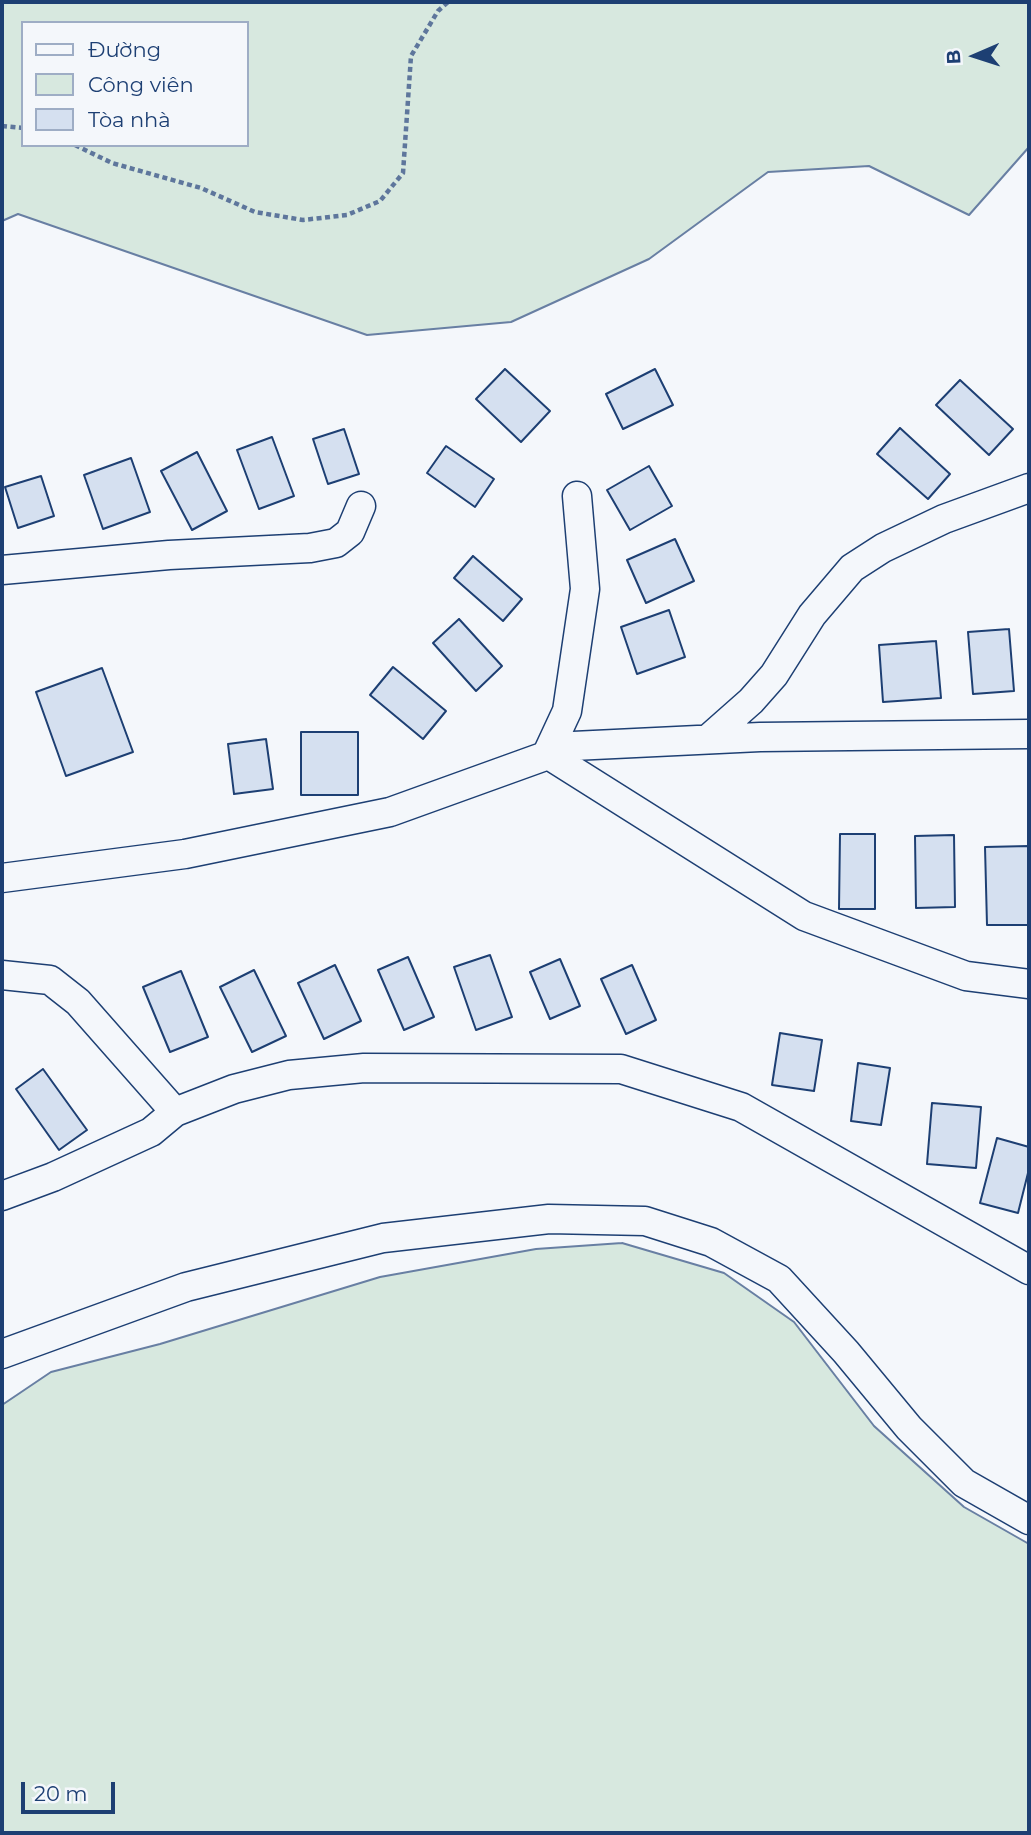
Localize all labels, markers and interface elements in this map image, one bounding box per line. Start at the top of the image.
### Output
legend [21,21,248,147]
north arrow [940,21,1010,91]
text: Đường [88,37,161,62]
text: B [942,49,965,65]
text: Công viên [88,72,194,97]
text: Tòa nhà [88,107,171,132]
scale bar [24,1769,119,1813]
text: 20 m [34,1781,88,1806]

